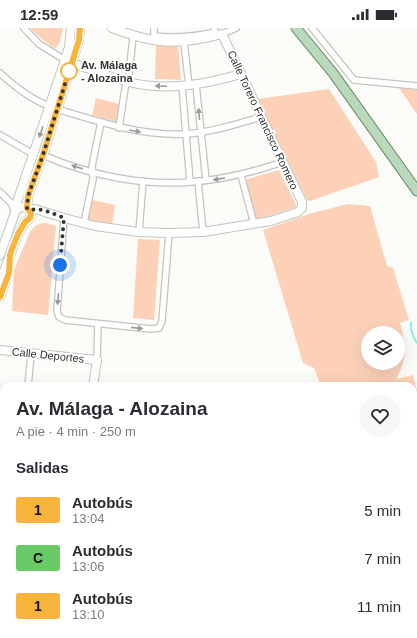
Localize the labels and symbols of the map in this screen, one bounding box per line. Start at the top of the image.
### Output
street label: Calle Torero Francisco Romero [225,49,301,191]
place label: Av. Málaga - Alozaina [81,59,138,84]
marker: Av. Málaga - Alozaina [60,62,78,80]
one-way arrow [154,83,167,89]
one-way arrow [196,108,203,120]
one-way arrow [37,127,43,139]
one-way arrow [129,128,141,134]
one-way arrow [70,164,82,170]
one-way arrow [213,176,225,182]
your location [50,255,70,275]
one-way arrow [54,293,61,305]
one-way arrow [131,324,143,331]
street label: Calle Deportes [11,345,85,365]

